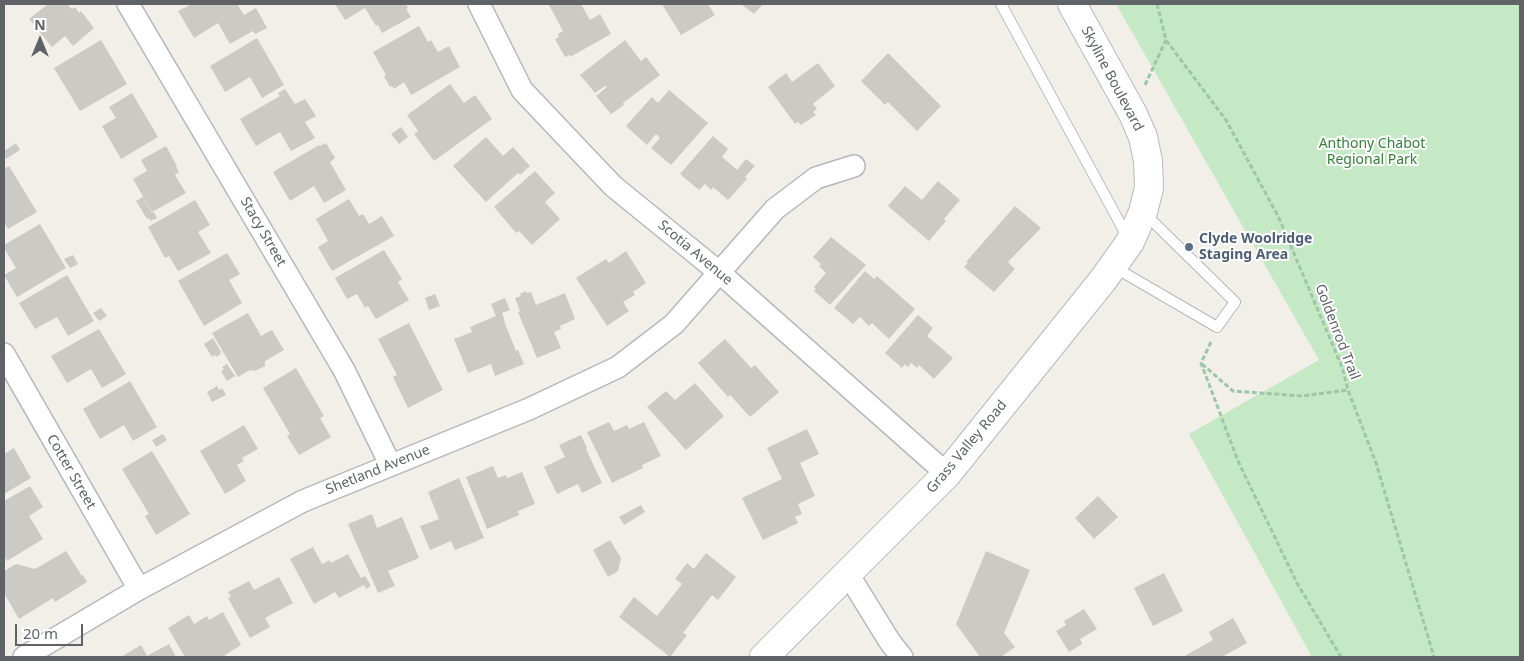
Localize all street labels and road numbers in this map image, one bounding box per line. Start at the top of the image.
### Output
street label: Skyline Boulevard [1077,24,1147,134]
street label: Stacy Street [236,194,290,270]
street label: Scotia Avenue [654,217,736,289]
street label: Goldenrod Trail [1311,282,1363,382]
street label: Grass Valley Road [923,397,1011,497]
street label: Cotter Street [43,431,99,513]
street label: Shetland Avenue [323,441,433,499]

